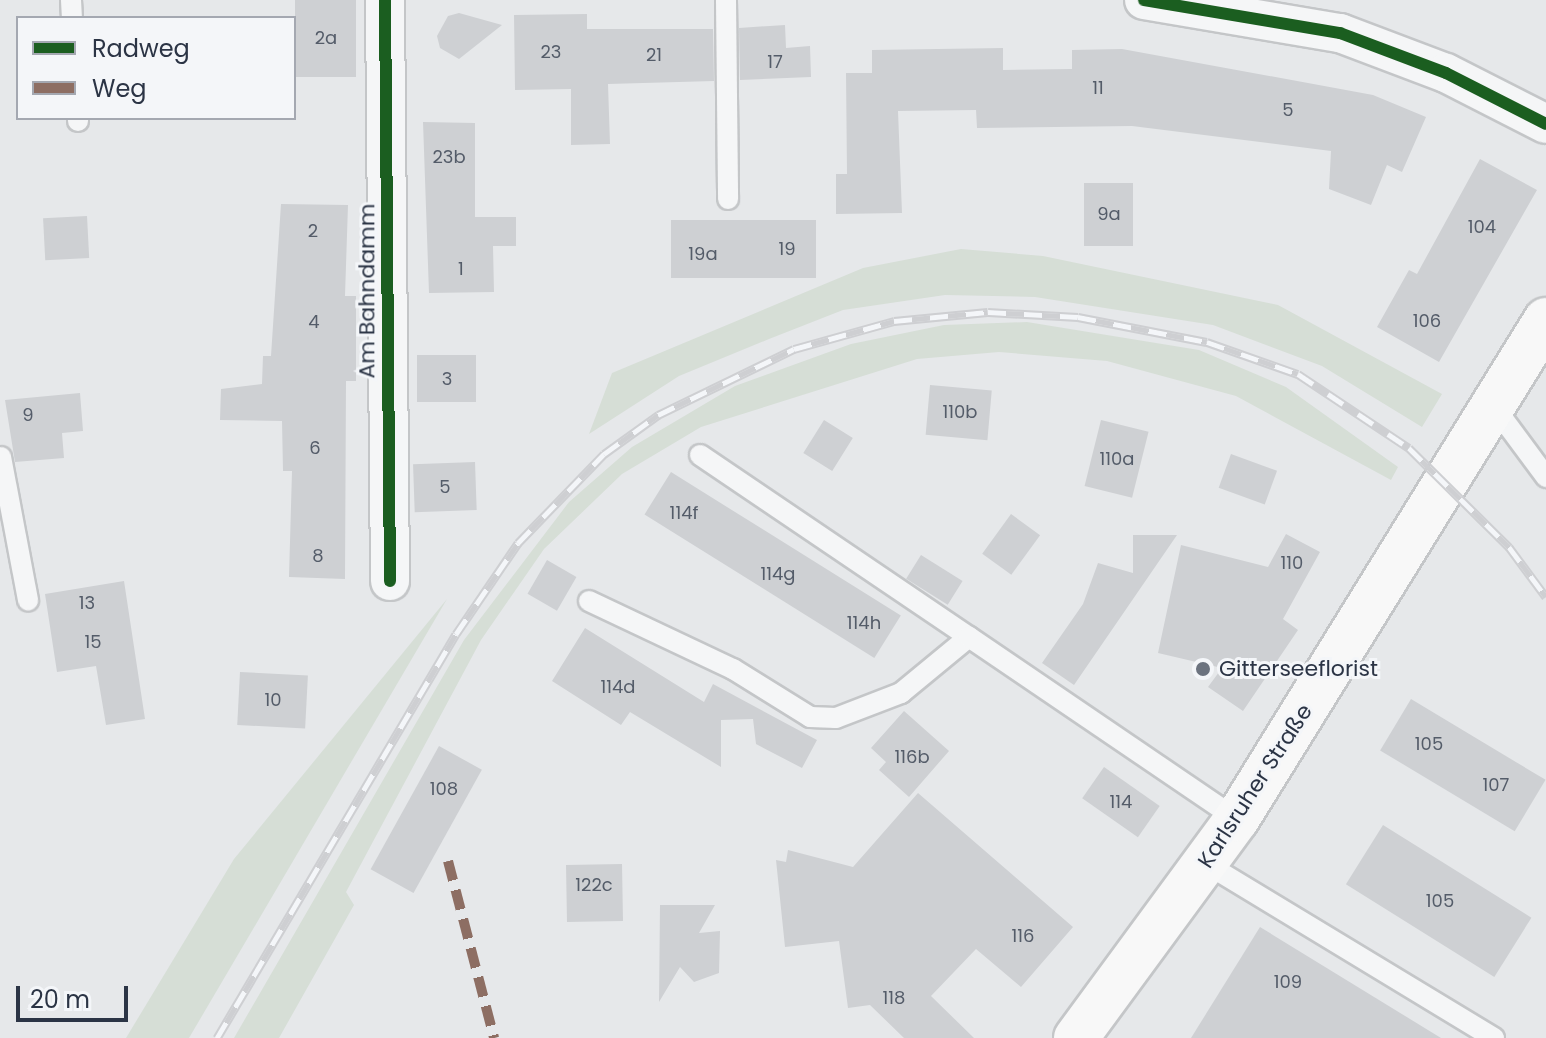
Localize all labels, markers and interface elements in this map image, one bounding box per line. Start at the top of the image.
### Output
legend [16,16,296,120]
house number: 2a [315,27,337,49]
text: Radweg [92,32,190,65]
house number: 23 [541,41,561,63]
house number: 21 [646,44,662,66]
house number: 17 [767,51,783,73]
text: Weg [92,72,147,105]
house number: 11 [1092,77,1104,99]
house number: 5 [1282,99,1294,121]
house number: 23b [432,146,466,168]
house number: 9a [1097,203,1121,225]
street label: Am Bahndamm [354,204,380,378]
house number: 104 [1468,216,1496,238]
house number: 2 [308,220,318,242]
house number: 19 [778,238,796,260]
house number: 19a [688,243,718,265]
house number: 1 [458,258,464,280]
house number: 106 [1413,310,1441,332]
house number: 4 [308,311,320,333]
house number: 3 [442,368,452,390]
house number: 110b [943,401,977,423]
house number: 9 [22,404,34,426]
house number: 6 [309,437,321,459]
house number: 110a [1100,448,1134,470]
house number: 5 [439,476,451,498]
house number: 114f [670,502,698,524]
house number: 8 [312,545,324,567]
house number: 110 [1281,552,1303,574]
house number: 114g [760,563,796,585]
house number: 13 [79,592,95,614]
house number: 114h [847,612,881,634]
house number: 15 [84,631,102,653]
place label: Gitterseeflorist [1219,656,1378,682]
marker: Gitterseeflorist [1194,660,1212,678]
house number: 114d [600,676,636,698]
house number: 10 [264,689,282,711]
street label: Karlsruher Straße [1192,699,1318,873]
house number: 105 [1415,733,1443,755]
house number: 116b [894,746,930,768]
house number: 107 [1483,774,1509,796]
house number: 108 [430,778,458,800]
house number: 114 [1110,791,1132,813]
house number: 122c [575,874,613,896]
house number: 105 [1426,890,1454,912]
house number: 116 [1012,925,1034,947]
scale bar [20,970,132,1020]
house number: 109 [1274,971,1302,993]
text: 20 m [30,983,90,1016]
house number: 118 [883,987,905,1009]

